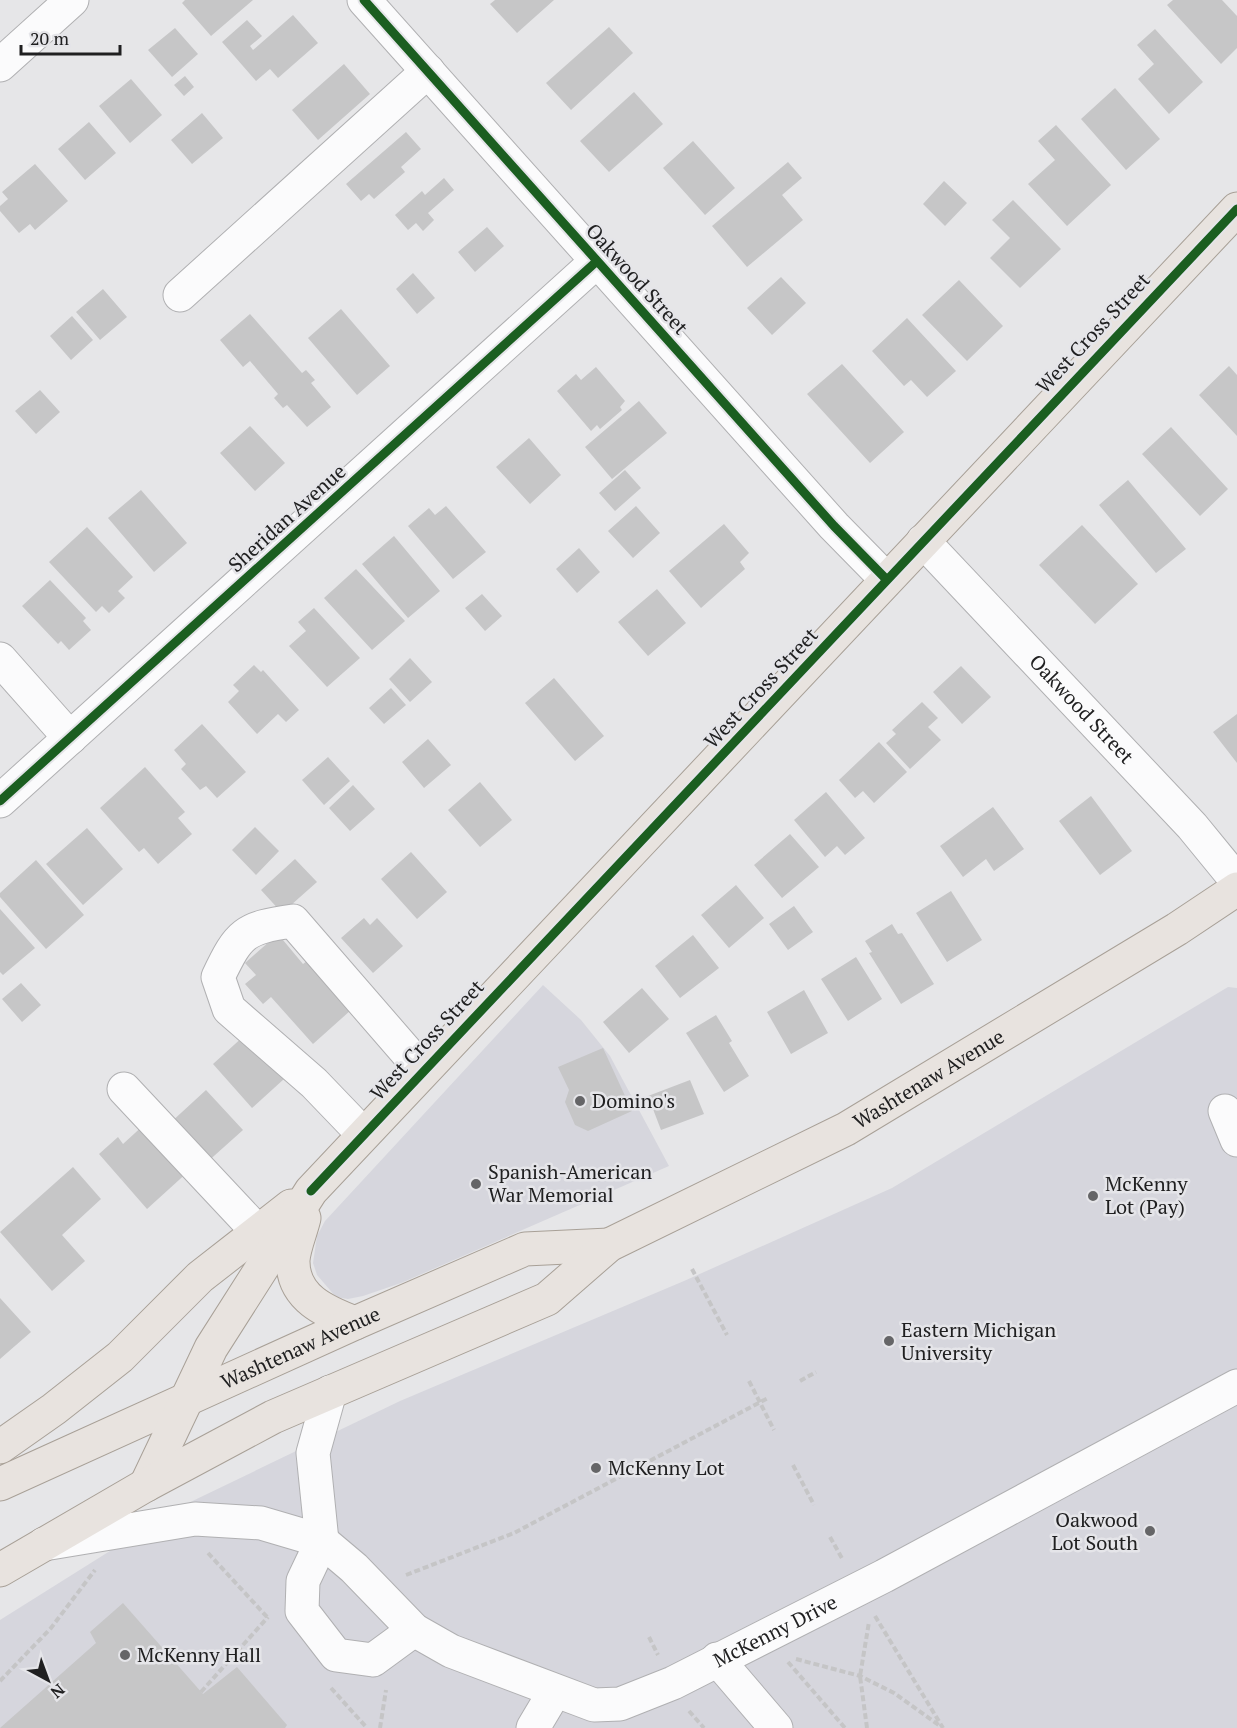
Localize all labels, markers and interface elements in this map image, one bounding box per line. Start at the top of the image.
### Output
scale bar [21,18,120,56]
text: 20 m [30,26,70,50]
street label: Oakwood Street [580,217,695,341]
street label: West Cross Street [1030,266,1156,399]
street label: Sheridan Avenue [222,458,351,578]
street label: West Cross Street [698,621,824,754]
street label: Oakwood Street [1024,648,1141,770]
street label: West Cross Street [364,973,490,1106]
street label: Washtenaw Avenue [848,1023,1009,1135]
place label: Domino's [592,1087,675,1114]
marker: Domino's [573,1094,587,1108]
place label: Spanish-American War Memorial [488,1158,652,1208]
place label: McKenny Lot (Pay) [1105,1170,1188,1220]
marker: Spanish-American War Memorial [469,1177,483,1191]
marker: McKenny Lot (Pay) [1086,1189,1100,1203]
street label: Washtenaw Avenue [216,1300,384,1395]
place label: Eastern Michigan University [901,1316,1056,1366]
marker: Eastern Michigan University [882,1334,896,1348]
place label: McKenny Lot [608,1454,725,1481]
marker: McKenny Lot [589,1461,603,1475]
place label: Oakwood Lot South [1051,1506,1138,1556]
marker: Oakwood Lot South [1143,1524,1157,1538]
street label: McKenny Drive [709,1588,841,1673]
place label: McKenny Hall [137,1641,261,1668]
marker: McKenny Hall [118,1648,132,1662]
north arrow [18,1650,78,1710]
text: N [46,1679,70,1704]

